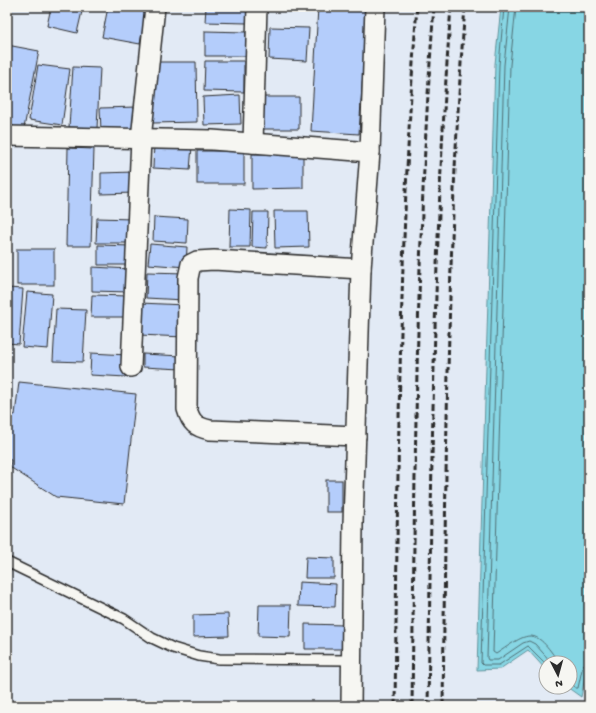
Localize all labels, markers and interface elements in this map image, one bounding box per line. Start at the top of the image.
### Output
north arrow [538,655,578,695]
text: N [555,677,563,689]

